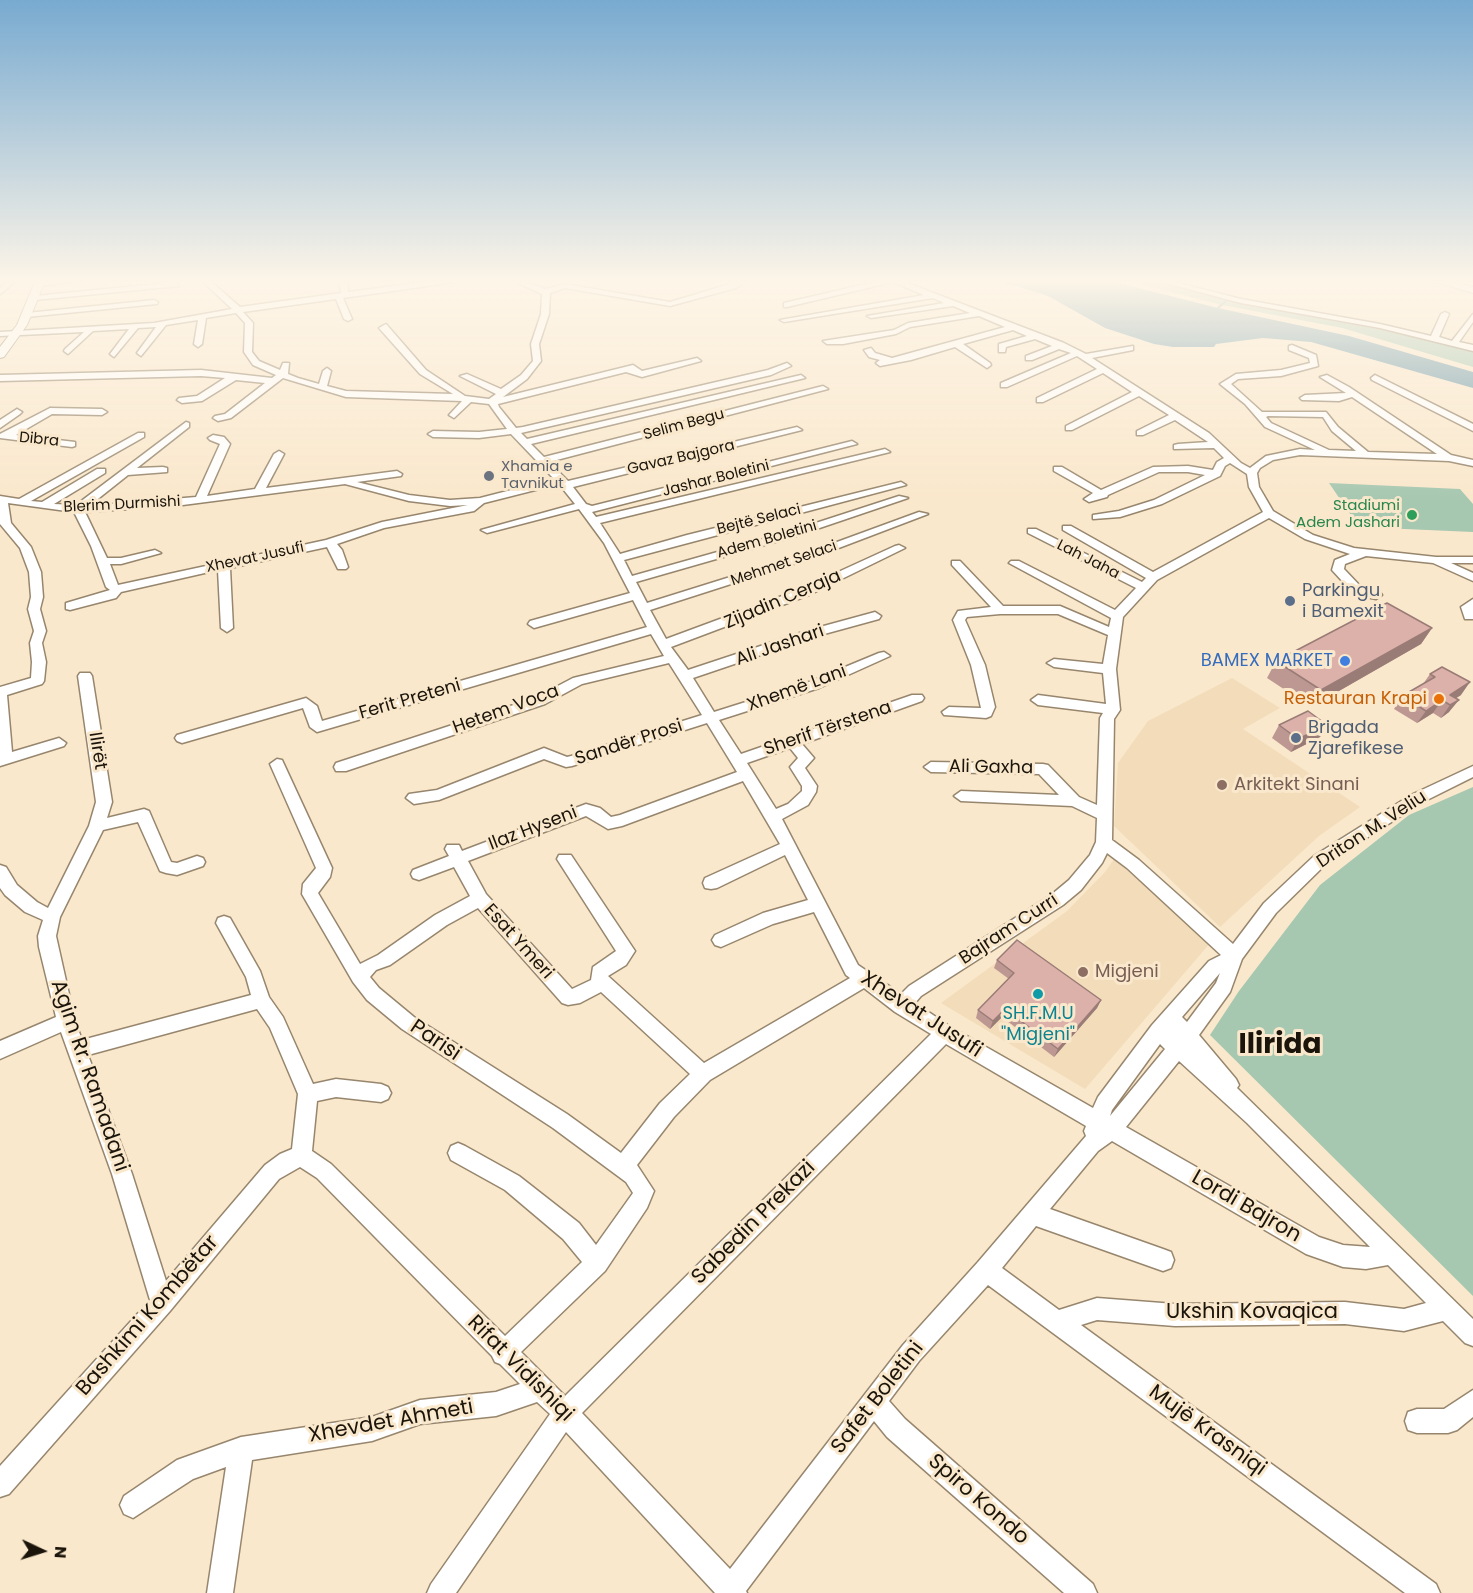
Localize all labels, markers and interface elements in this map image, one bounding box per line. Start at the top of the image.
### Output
street label: Selim Begu [642,406,726,444]
street label: Dibra [18,429,60,451]
street label: Gavaz Bajgora [626,437,736,479]
street label: Jashar Boletini [661,457,771,501]
place label: Xhamia e Tavnikut [501,458,573,493]
marker: Xhamia e Tavnikut [482,469,496,483]
street label: Blerim Durmishi [63,493,181,517]
place label: Stadiumi Adem Jashari [1296,497,1400,532]
street label: Bejtë Selaci [715,501,803,539]
marker: Stadiumi Adem Jashari [1405,508,1419,522]
street label: Adem Boletini [715,517,819,563]
street label: Mehmet Selaci [729,537,839,591]
street label: Lah Jaha [1054,537,1122,583]
street label: Xhevat Jusufi [204,539,306,577]
street label: Zijadin Ceraja [722,566,844,634]
place label: Parkingu i Bamexit [1302,580,1384,622]
marker: Parkingu i Bamexit [1283,594,1297,608]
street label: Ali Jashari [733,621,827,671]
place label: BAMEX MARKET [1201,650,1333,672]
marker: BAMEX MARKET [1338,654,1352,668]
street label: Xhemë Lani [744,661,850,717]
street label: Ferit Preteni [357,675,463,725]
street label: Hetem Voca [450,681,562,739]
place label: Restauran Krapi [1284,688,1427,710]
marker: Restauran Krapi [1432,692,1446,706]
street label: Sherif Tërstena [761,697,895,761]
street label: Sandër Prosi [573,715,685,771]
place label: Brigada Zjarefikese [1308,717,1404,760]
street label: Ilirët [83,731,111,771]
marker: Brigada Zjarefikese [1289,731,1303,745]
street label: Ali Gaxha [949,756,1033,780]
place label: Arkitekt Sinani [1234,774,1360,796]
marker: Arkitekt Sinani [1215,778,1229,792]
street label: Driton M. Veliu [1313,787,1431,873]
street label: Ilaz Hyseni [486,802,580,856]
street label: Bajram Curri [956,890,1062,970]
street label: Esat Ymeri [479,900,557,984]
place label: Migjeni [1095,961,1159,983]
marker: Migjeni [1076,965,1090,979]
street label: Xhevat Jusufi [856,966,986,1064]
street label: Agim Rr. Ramadani [44,977,134,1175]
marker: SH.F.M.U "Migjeni" [1031,987,1045,1001]
place label: SH.F.M.U "Migjeni" [1001,1003,1075,1046]
street label: Parisi [405,1015,465,1067]
district label: Ilirida [1238,1029,1322,1063]
street label: Sabedin Prekazi [687,1156,821,1290]
street label: Lordi Bajron [1187,1166,1305,1248]
street label: Bashkimi Kombëtar [71,1231,225,1401]
street label: Ukshin Kovaqica [1166,1300,1338,1326]
street label: Rifat Vidishiqi [462,1311,578,1427]
street label: Safet Boletini [826,1337,930,1459]
street label: Mujë Krasniqi [1143,1380,1271,1482]
street label: Xhevdet Ahmeti [307,1395,475,1449]
street label: Spiro Kondo [922,1449,1034,1551]
north arrow [12,1521,72,1581]
text: N [49,1545,72,1559]

